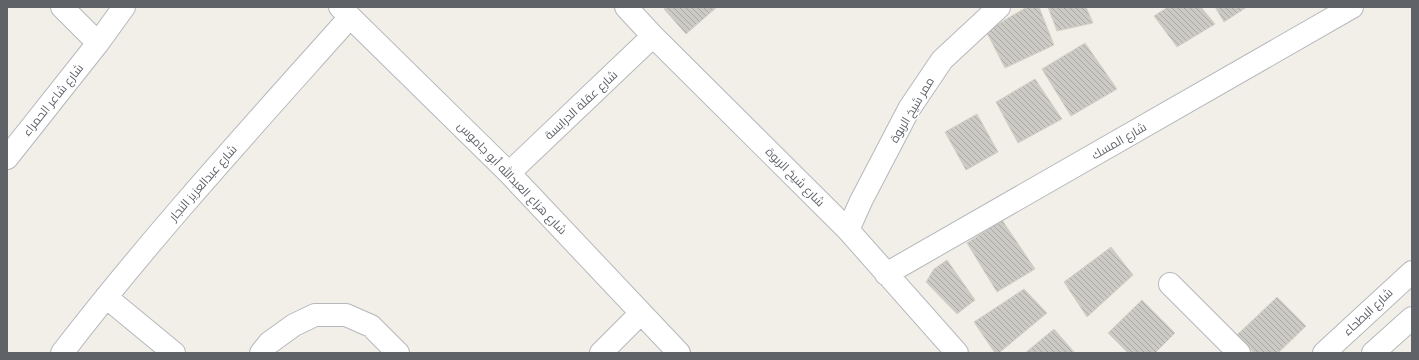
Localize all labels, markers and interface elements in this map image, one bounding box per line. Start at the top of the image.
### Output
street label: شارع شاعر الحمراء [19,60,87,139]
street label: شارع عقلة الدرابسة [541,67,621,143]
street label: ممر شيخ الربوة [886,74,938,146]
street label: شارع هزاع العبدالله أبو جاموس [454,118,570,238]
street label: شارع المسك [1089,119,1149,163]
street label: شارع عبدالعزيز النجار [165,142,241,225]
street label: شارع شيخ الربوة [762,144,828,210]
street label: شارع البطحاء [1340,285,1396,339]

